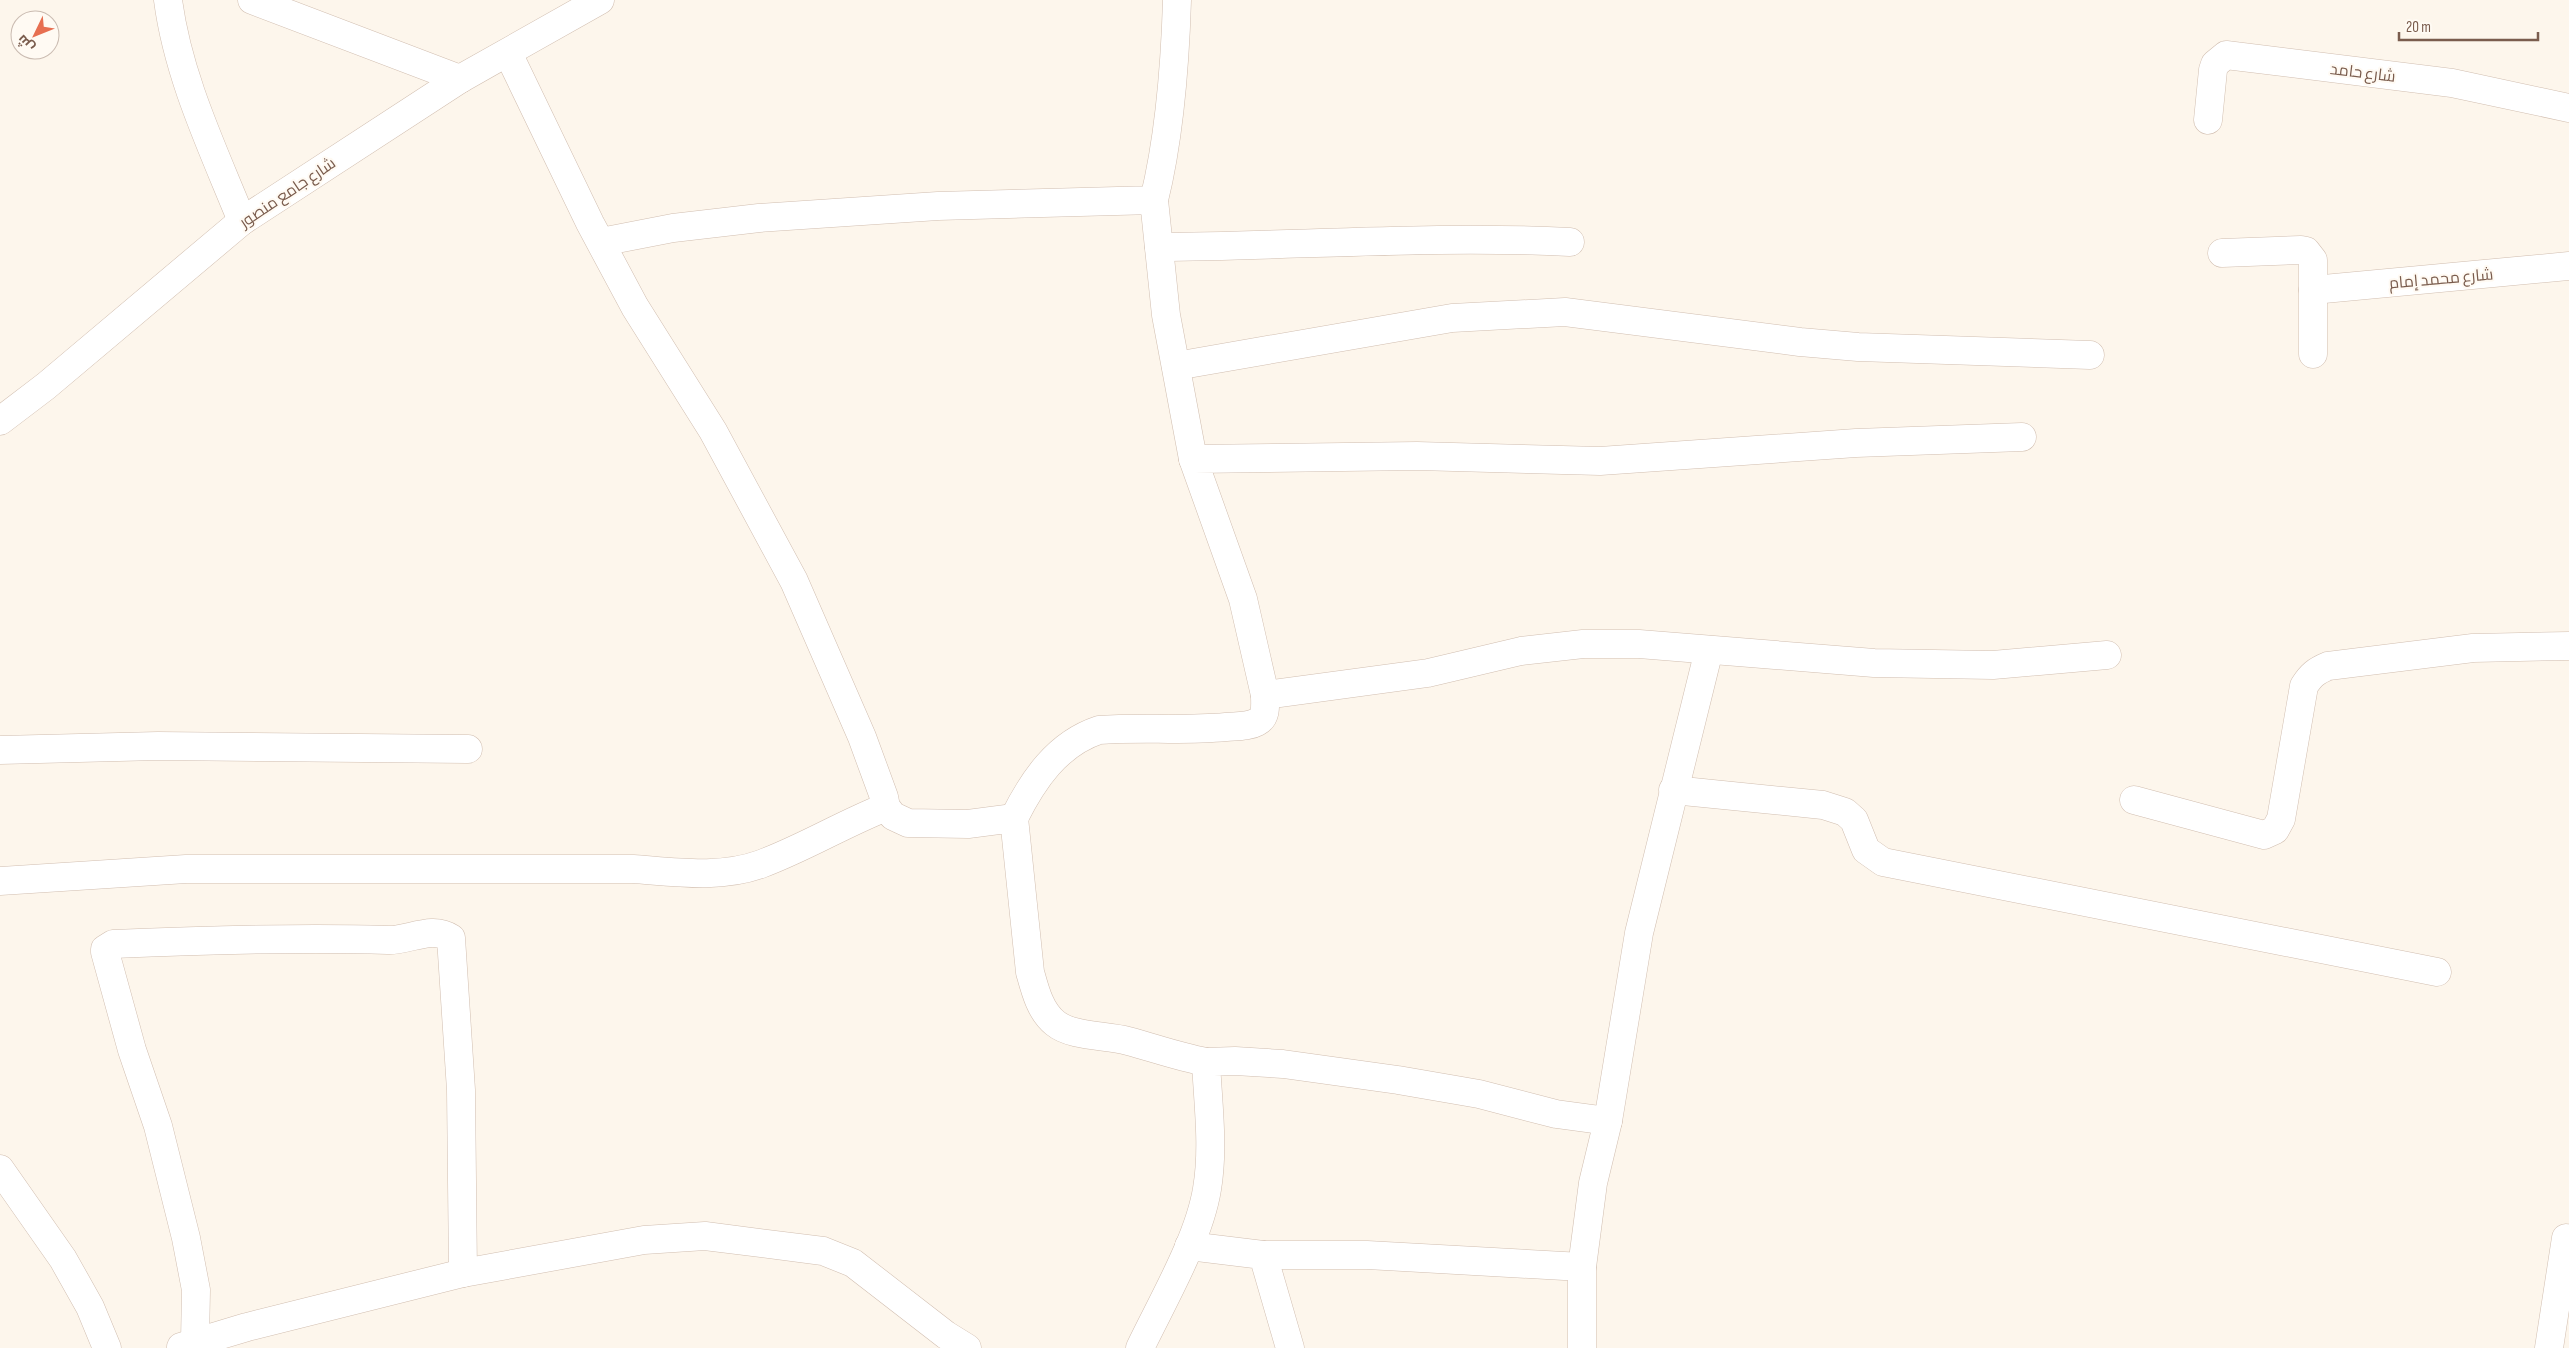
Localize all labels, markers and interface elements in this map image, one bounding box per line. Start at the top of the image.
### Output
north arrow [10,10,60,60]
scale bar [2399,10,2538,42]
text: 20 m [2406,18,2431,37]
text: ش [13,31,38,56]
street label: شارع حامد [2329,60,2397,88]
street label: شارع جامع منصور [235,154,340,234]
street label: شارع محمد إمام [2388,265,2494,295]

